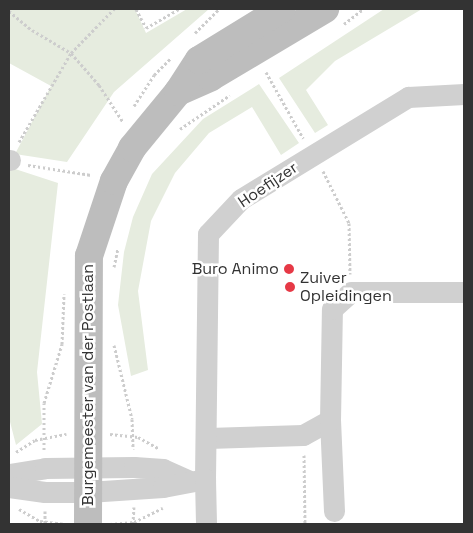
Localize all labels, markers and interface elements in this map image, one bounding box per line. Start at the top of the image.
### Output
street label: Hoefijzer [235,158,301,212]
place label: Buro Animo [191,259,279,279]
marker: Buro Animo [283,263,295,275]
street label: Burgemeester van der Postlaan [78,264,98,506]
place label: Zuiver Opleidingen [300,268,392,306]
marker: Zuiver Opleidingen [284,281,296,293]

